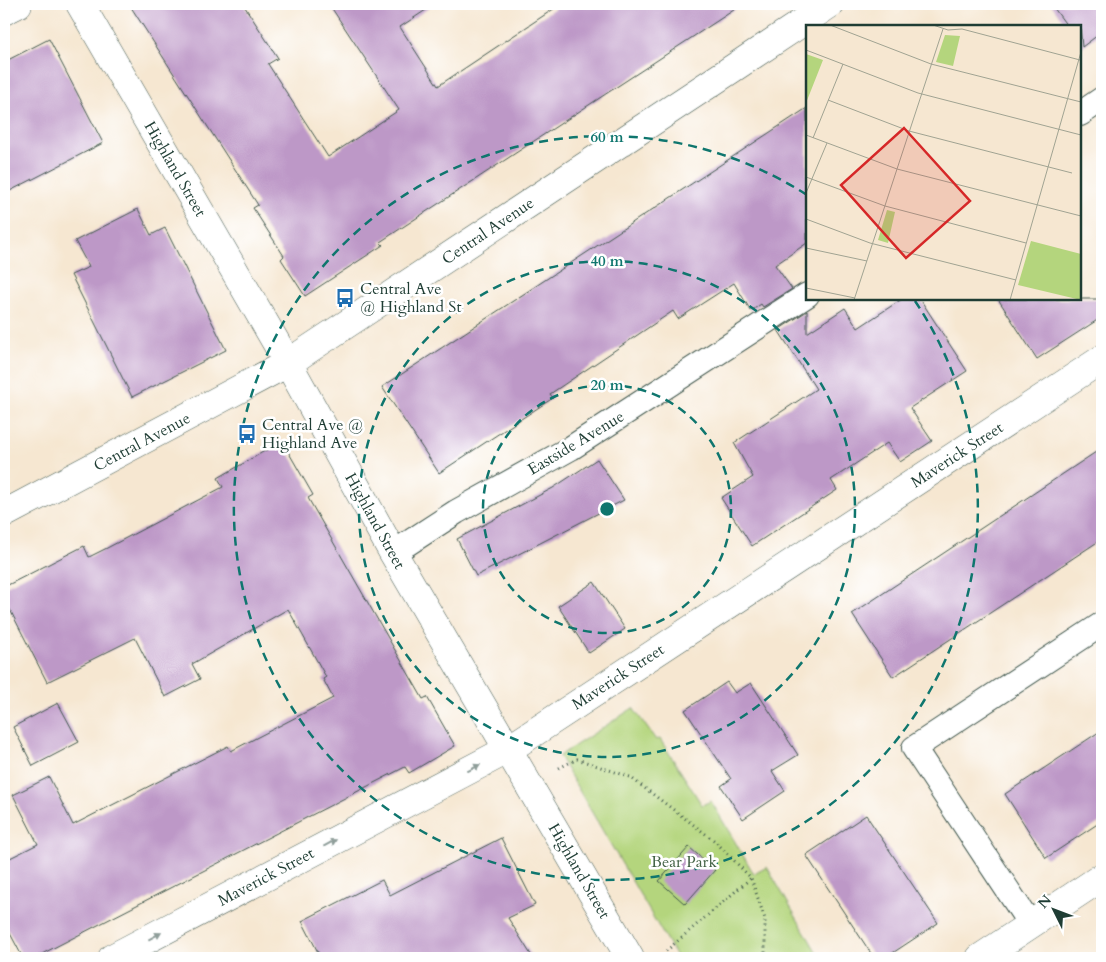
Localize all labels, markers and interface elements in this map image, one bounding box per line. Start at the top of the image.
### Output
inset map [806,25,1081,300]
street label: Highland Street [139,117,211,221]
text: 60 m [590,127,624,147]
street label: Central Avenue [438,192,538,270]
text: 40 m [590,251,624,271]
place label: Central Ave @ Highland St [360,278,461,318]
bus stop icon: Central Ave @ Highland St [334,287,356,309]
text: 20 m [590,375,624,395]
street label: Eastside Avenue [524,405,628,481]
street label: Central Avenue [90,407,194,477]
place label: Central Ave @ Highland Ave [262,414,363,454]
street label: Maverick Street [906,417,1008,493]
bus stop icon: Central Ave @ Highland Ave [236,423,258,445]
street label: Highland Street [339,469,411,573]
centre of rings [598,500,616,518]
street label: Maverick Street [567,639,669,715]
one-way arrow [466,764,481,772]
street label: Highland Street [543,819,615,923]
one-way arrow [323,839,337,848]
street label: Maverick Street [214,842,318,912]
park label: Bear Park [651,851,717,873]
north arrow [1028,884,1078,934]
text: N [1034,891,1056,913]
one-way arrow [148,931,162,940]

